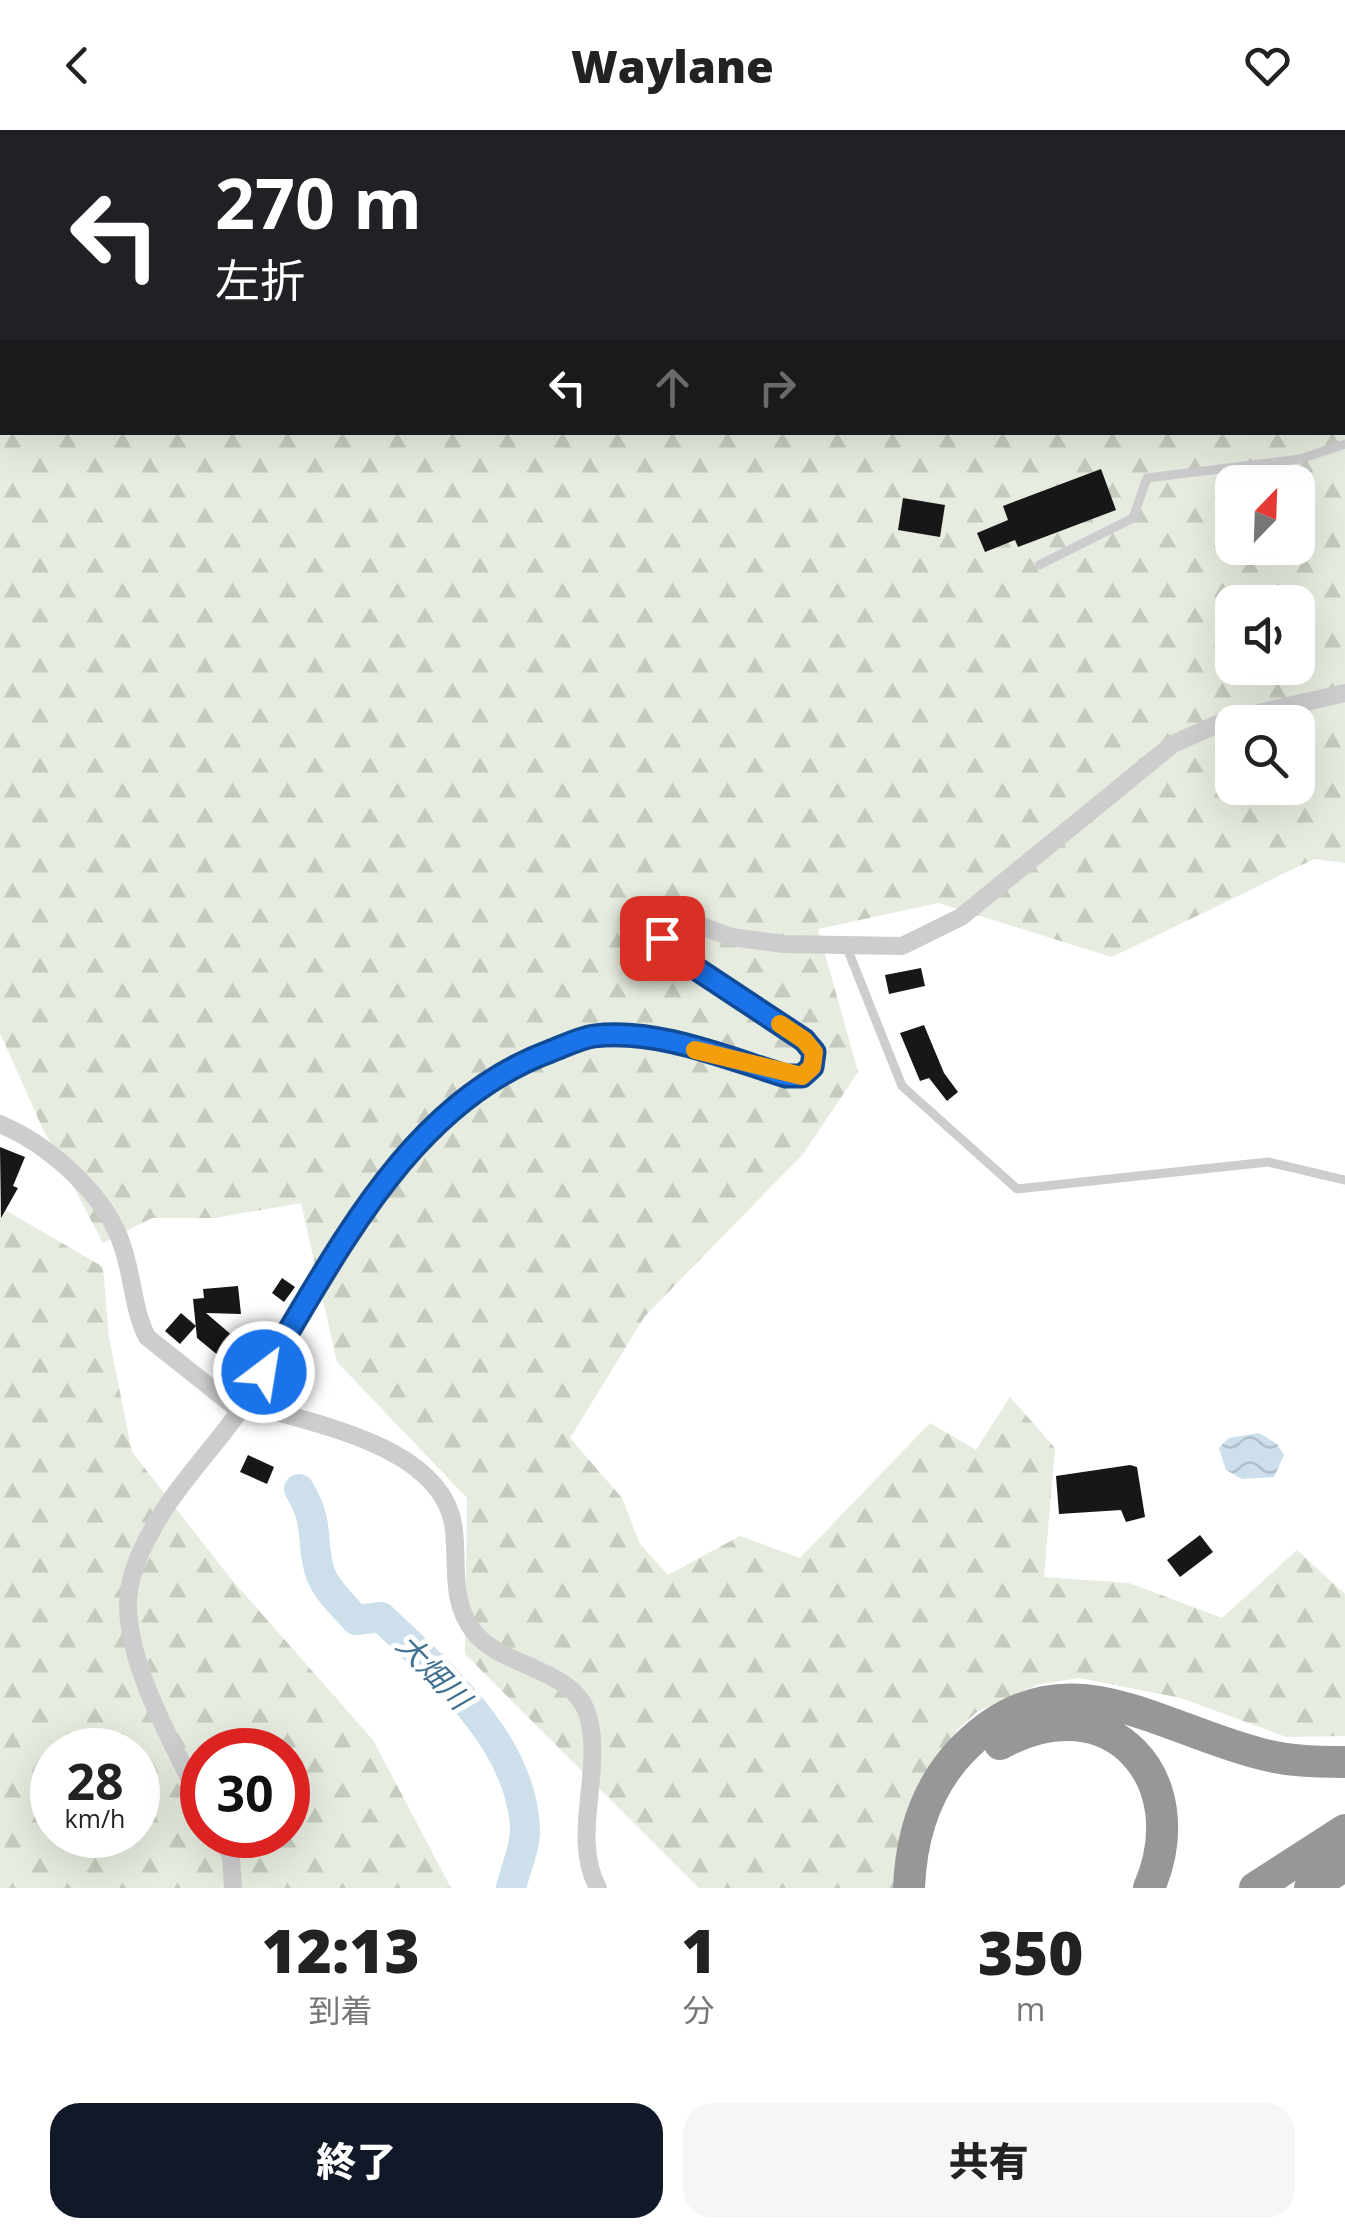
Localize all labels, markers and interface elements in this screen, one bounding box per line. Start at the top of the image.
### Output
text: Waylane [571,35,774,96]
icon: back [50,38,105,93]
icon: heart [1240,38,1295,93]
text: 270 m [215,154,422,250]
icon: left [50,170,180,300]
text: 左折 [215,249,305,310]
icon: left [540,360,595,415]
icon: ahead [645,360,700,415]
icon: right [750,360,805,415]
north arrow [1215,465,1315,565]
map controls [1215,465,1315,805]
button: sound [1215,585,1315,685]
button: search [1215,705,1315,805]
pin [620,896,705,981]
icon: arrive [635,911,690,966]
position arrow [212,1320,316,1424]
water label: 大畑川 [388,1624,482,1720]
speed limit sign: 30 [180,1728,310,1858]
text: 28 [66,1747,124,1815]
text: km/h [65,1801,125,1835]
text: 12:13 [262,1909,420,1991]
text: 1 [681,1909,716,1991]
text: 350 [978,1911,1083,1993]
text: m [1016,1987,1045,2030]
text: 到着 [309,1988,373,2031]
text: 分 [683,1988,715,2031]
button: 終了 [50,2103,663,2218]
button: 共有 [683,2103,1295,2218]

